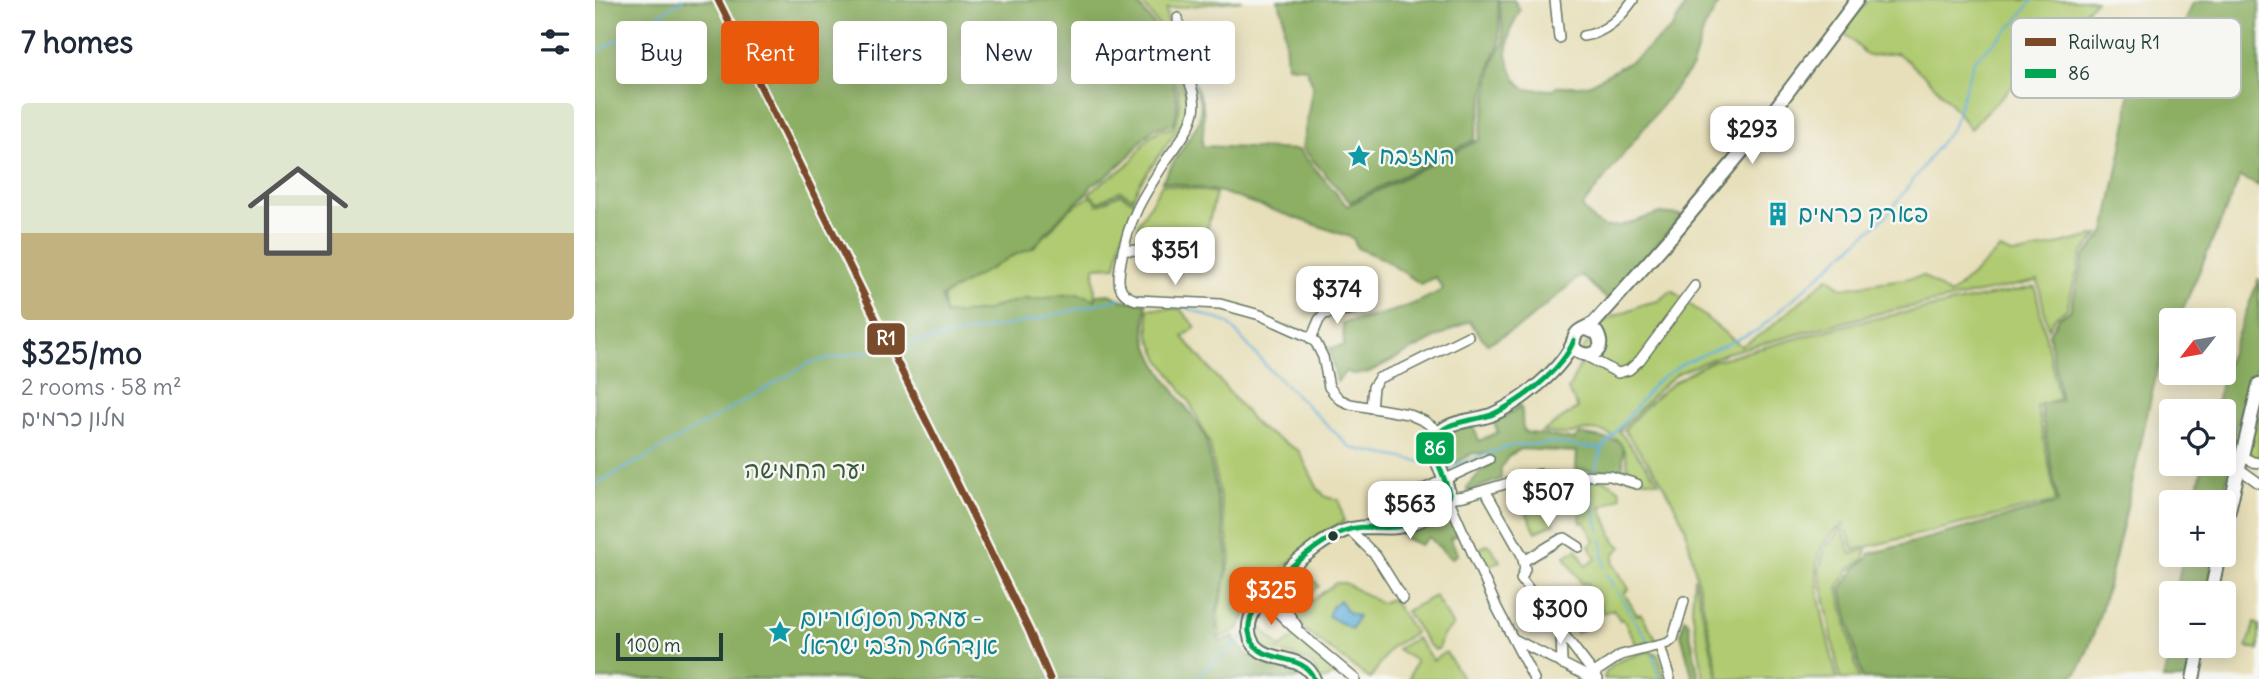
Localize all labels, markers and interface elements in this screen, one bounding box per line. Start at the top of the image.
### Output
legend [2011,18,2241,98]
chip: Buy [616,21,707,84]
chip: Rent [721,21,819,84]
chip: Filters [833,21,947,84]
chip: New [961,21,1057,84]
chip: Apartment [1071,21,1235,84]
text: 7 homes [21,23,133,61]
icon: filters [536,23,574,61]
text: Railway R1 [2068,30,2160,54]
text: 86 [2068,61,2090,85]
pin: $293 [1711,106,1793,166]
text: $293 [1726,114,1778,143]
place label: המזבח [1379,140,1455,170]
place icon: המזבח [1345,142,1373,170]
icon: home [235,148,361,274]
place label: פארק כרמים [1798,198,1929,228]
building icon: פארק כרמים [1764,200,1792,228]
pin: $351 [1134,228,1216,287]
text: $351 [1151,235,1199,264]
pin: $374 [1296,266,1378,326]
text: $374 [1312,274,1362,303]
north arrow [2159,308,2237,385]
map controls [2159,308,2236,658]
line badge: R1 [866,322,906,356]
text: R1 [876,326,896,350]
text: $325/mo [21,334,142,372]
text: 2 rooms · 58 m² [21,372,182,401]
button: locate [2159,399,2236,476]
text: מלון כרמים [21,403,126,432]
line badge: 86 [1415,431,1455,465]
text: 86 [1424,436,1446,460]
park label: יער החמישה [744,454,866,484]
pin: $507 [1507,470,1589,529]
text: $507 [1522,477,1574,506]
pin: $563 [1369,482,1451,541]
text: $563 [1384,489,1436,518]
button: + [2159,490,2236,567]
unlabelled marker [1326,529,1340,543]
pin: $325 [1230,568,1312,627]
text: $325 [1245,575,1297,604]
button: − [2159,581,2236,658]
pin: $300 [1519,586,1601,646]
text: $300 [1532,594,1588,623]
place label: עמדת הסנטוריום - אנדרטת הצבי ישראל [800,602,998,660]
place icon: עמדת הסנטוריום - אנדרטת הצבי ישראל [766,618,794,646]
scale bar [616,630,723,662]
text: 100 m [627,633,681,657]

